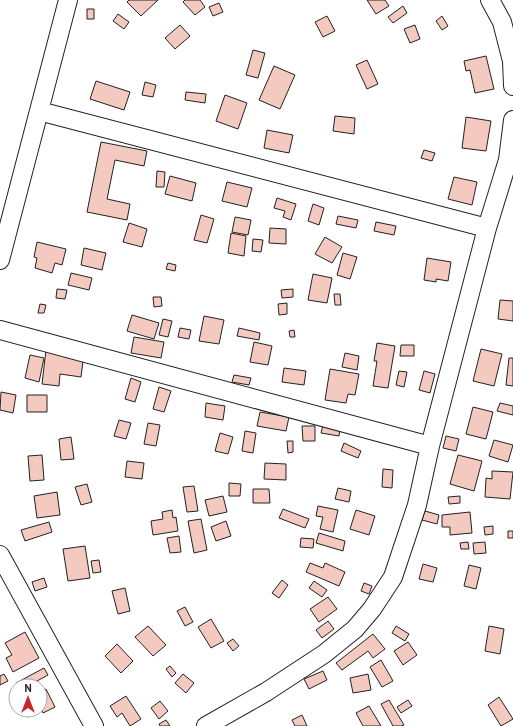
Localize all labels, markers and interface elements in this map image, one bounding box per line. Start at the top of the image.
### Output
north arrow [8,678,48,718]
text: N [24,681,32,695]

